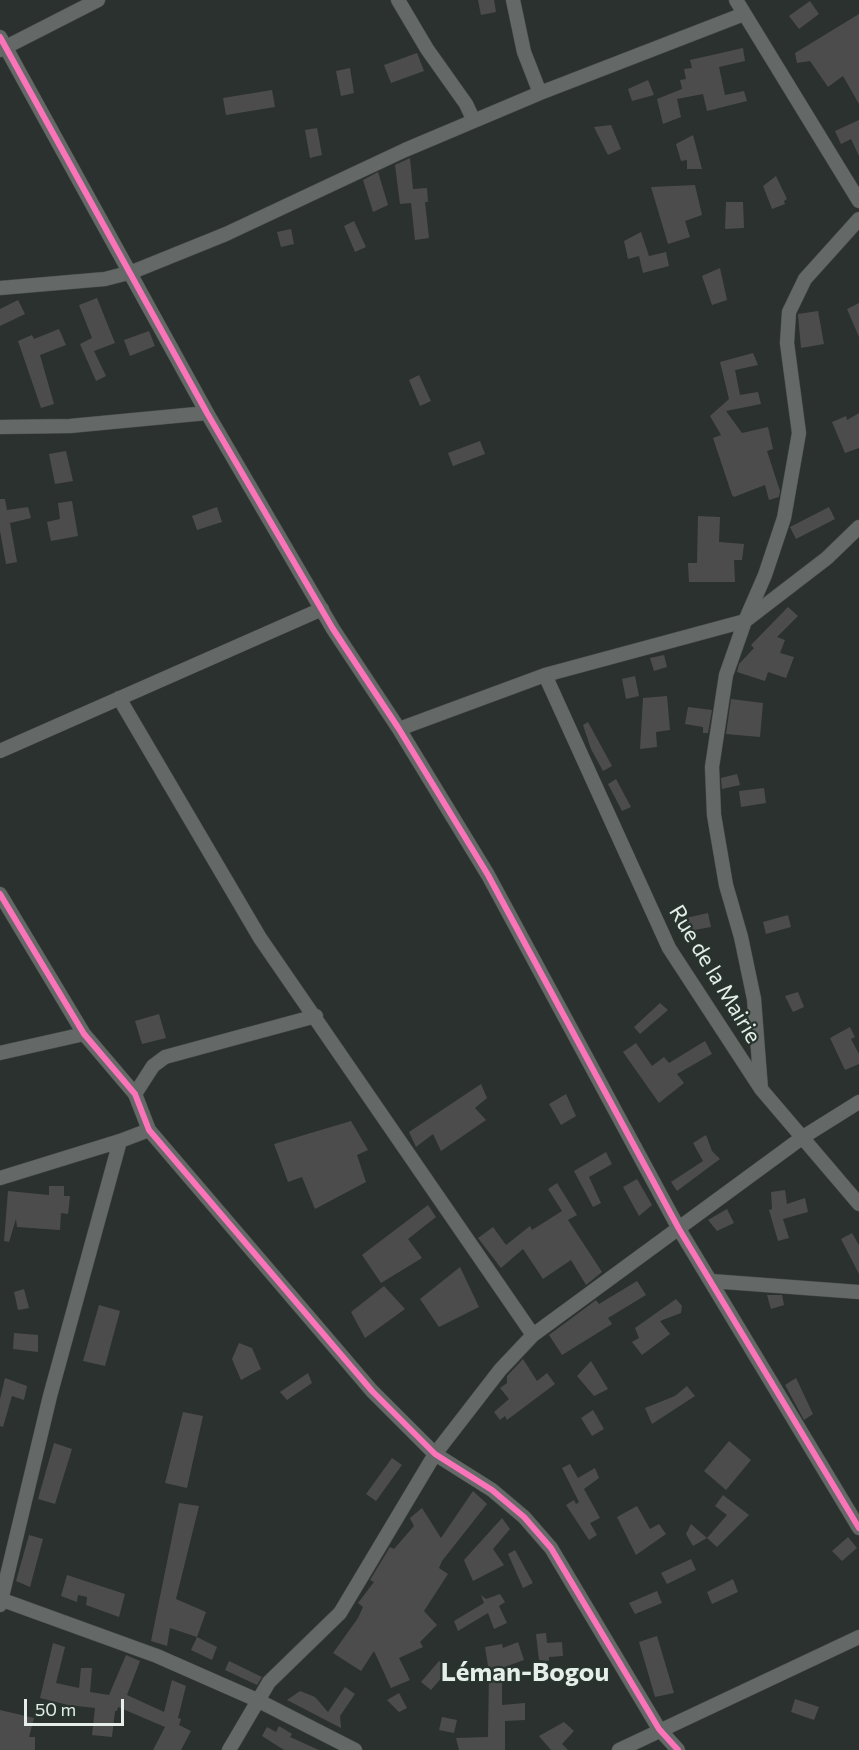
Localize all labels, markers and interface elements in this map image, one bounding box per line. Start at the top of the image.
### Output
street label: Rue de la Mairie [663,900,767,1048]
district label: Léman-Bogou [441,1656,609,1688]
scale bar [27,1687,128,1725]
text: 50 m [35,1698,76,1720]

